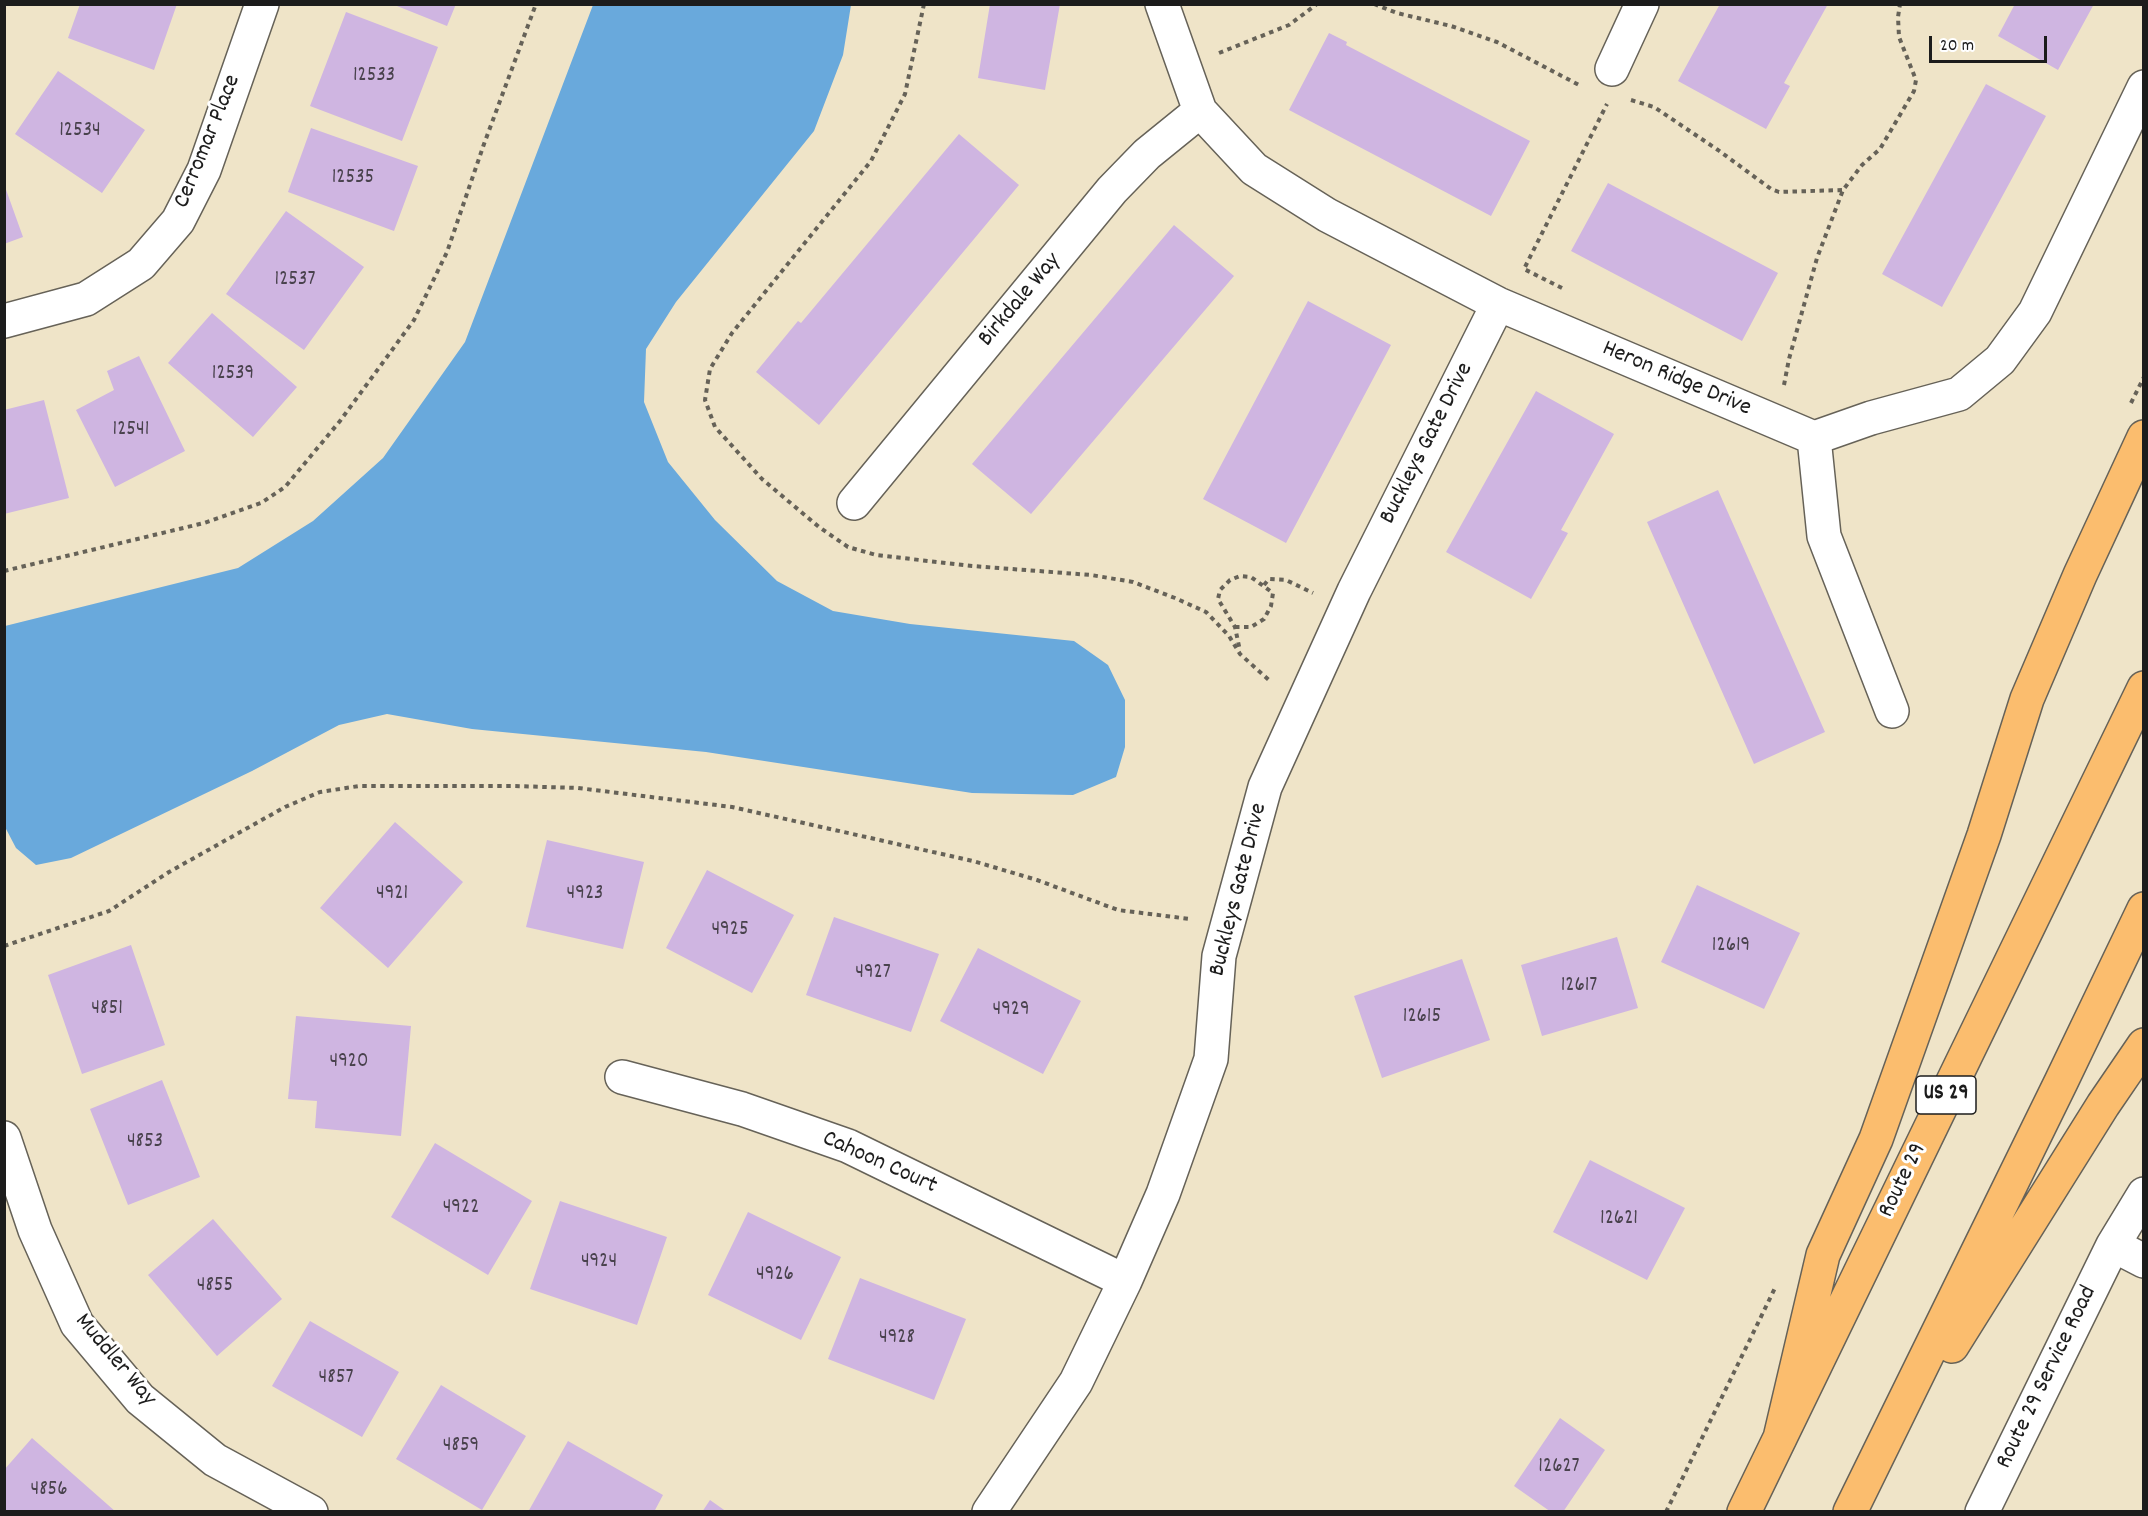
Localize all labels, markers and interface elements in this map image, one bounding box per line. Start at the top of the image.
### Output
scale bar [1932,24,2050,62]
text: 20 m [1940,34,1974,59]
house number: 12533 [353,64,395,90]
street label: Cerromar Place [169,71,249,213]
house number: 12534 [59,119,101,145]
house number: 12535 [332,166,374,192]
street label: Birkdale Way [973,248,1069,354]
house number: 12537 [275,268,315,294]
street label: Heron Ridge Drive [1597,336,1755,424]
street label: Buckleys Gate Drive [1375,358,1481,530]
house number: 12539 [212,362,254,388]
house number: 12541 [113,418,149,444]
street label: Buckleys Gate Drive [1205,800,1275,980]
house number: 4921 [376,882,408,908]
house number: 4923 [567,882,603,908]
house number: 4925 [711,918,749,944]
house number: 12619 [1712,934,1750,960]
house number: 4927 [855,961,891,987]
house number: 12617 [1561,974,1597,1000]
house number: 4851 [91,997,123,1023]
house number: 4929 [992,998,1030,1024]
house number: 12615 [1403,1005,1441,1031]
house number: 4920 [330,1050,368,1076]
road number: US 29 [1916,1076,1976,1114]
street label: Cahoon Court [817,1126,941,1202]
house number: 4853 [127,1130,163,1156]
street label: Route 29 [1874,1139,1934,1223]
house number: 4922 [443,1196,479,1222]
house number: 12621 [1600,1207,1638,1233]
house number: 4924 [581,1250,617,1276]
house number: 4926 [756,1263,794,1289]
house number: 4855 [197,1274,233,1300]
street label: Route 29 Service Road [1991,1282,2105,1474]
street label: Muddler Way [67,1309,161,1413]
house number: 4928 [879,1326,915,1352]
house number: 4857 [319,1366,353,1392]
house number: 4859 [443,1434,479,1460]
house number: 12627 [1538,1455,1580,1481]
house number: 4856 [30,1478,68,1504]

